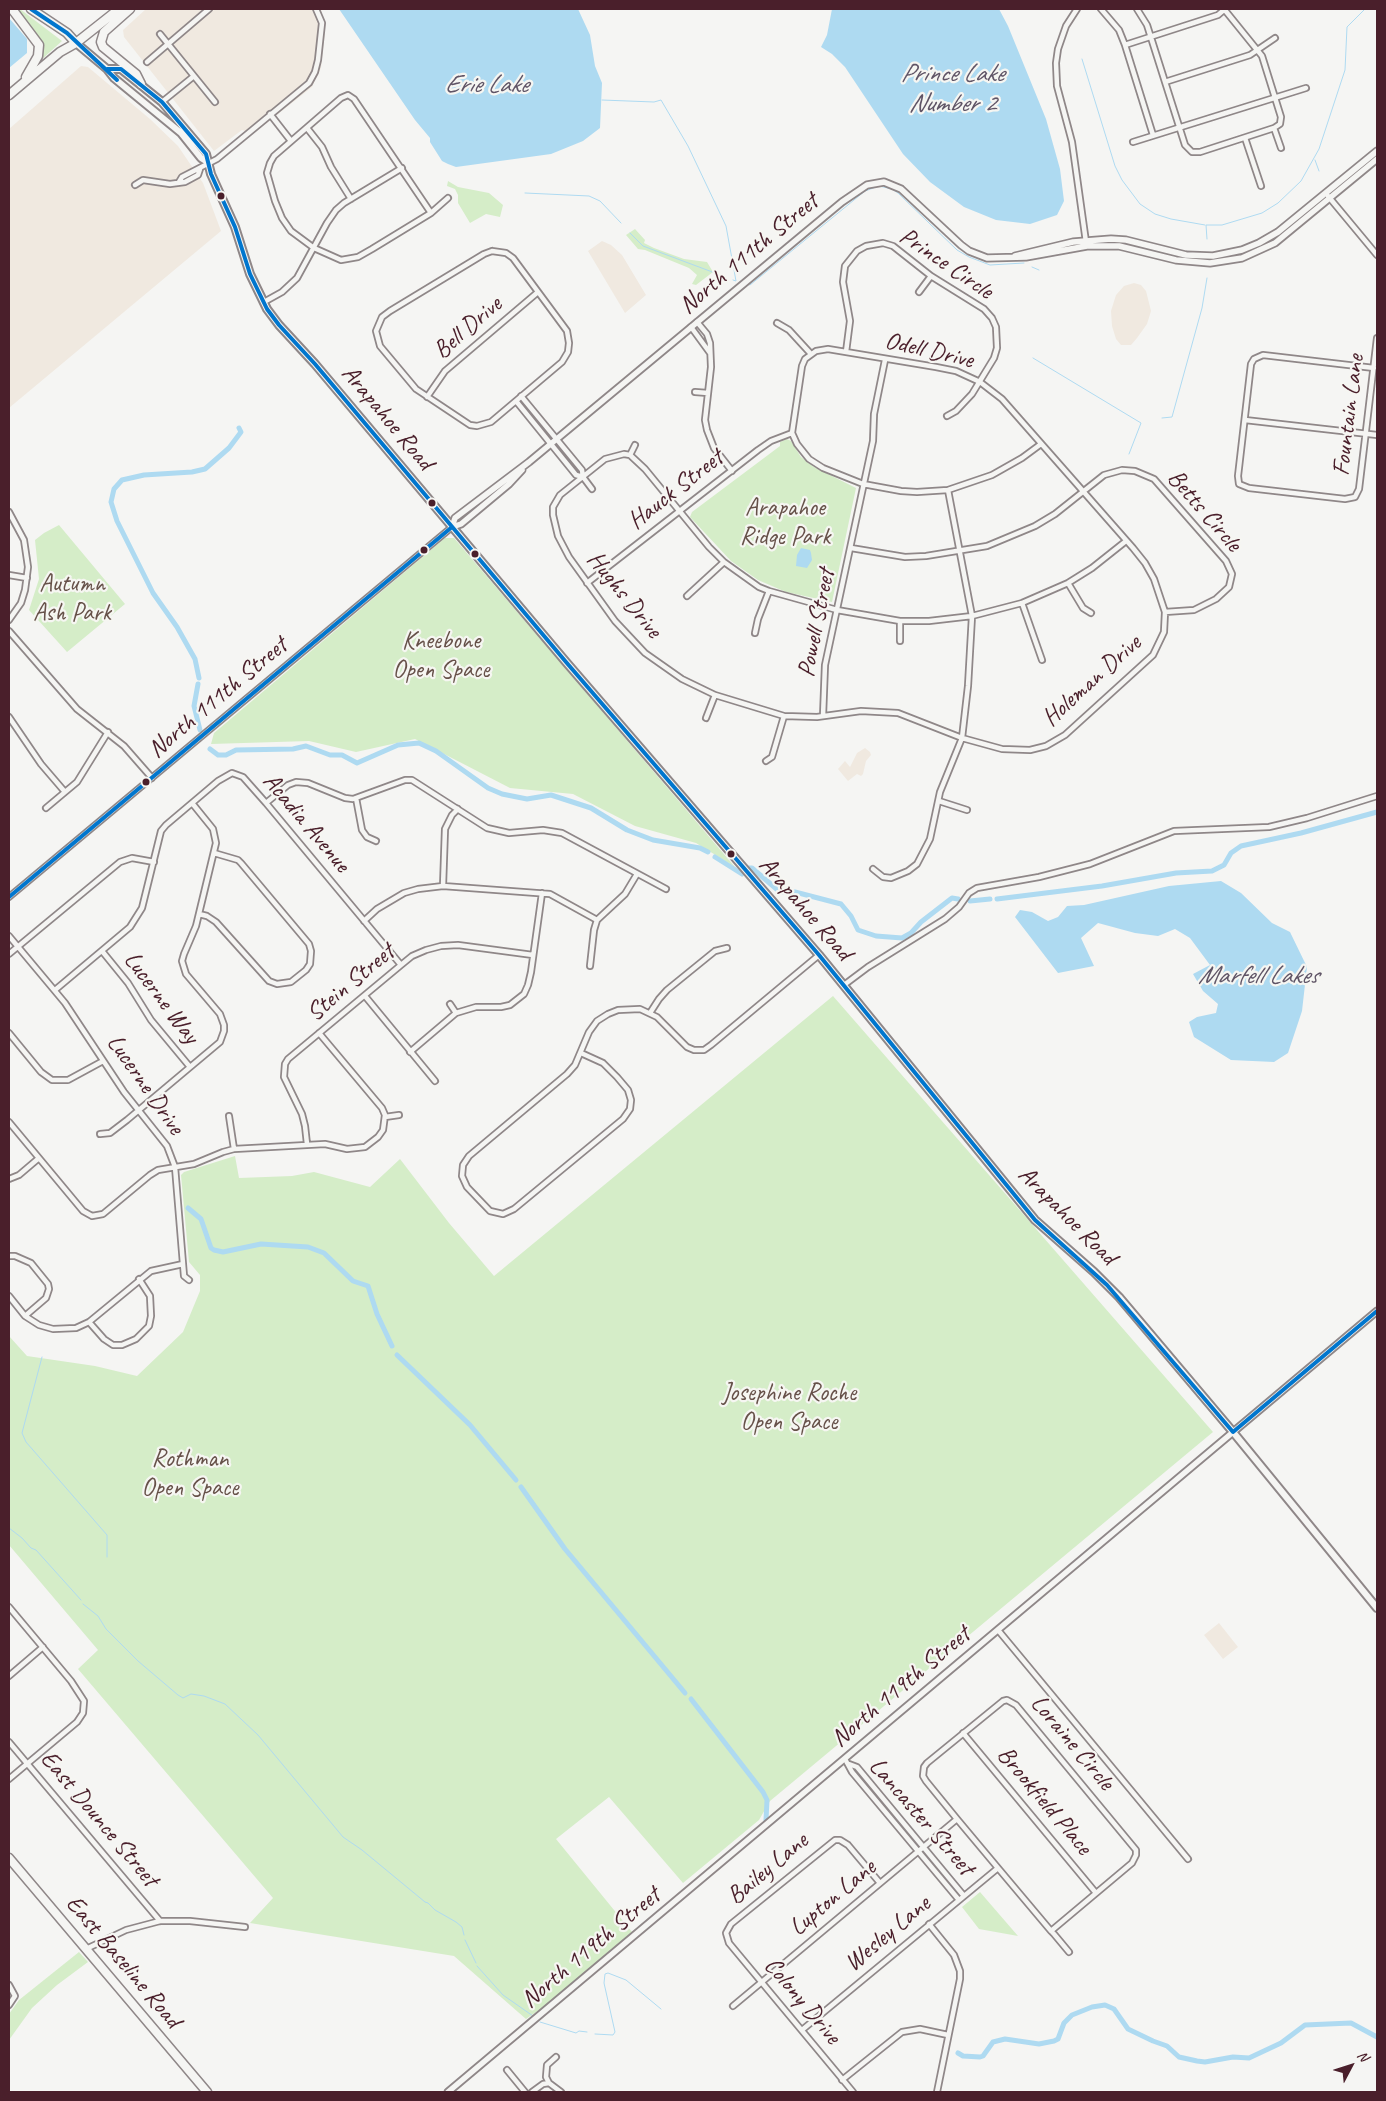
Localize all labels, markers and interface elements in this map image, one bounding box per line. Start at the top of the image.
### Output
water label: Prince Lake Number 2 [901,58,1003,120]
water label: Erie Lake [444,69,528,101]
street label: North 111th Street [673,187,825,321]
unlabelled marker [216,191,226,201]
street label: Prince Circle [893,222,999,306]
street label: Bell Drive [428,290,508,366]
street label: Odell Drive [882,326,976,376]
street label: Fountain Lane [1327,353,1371,477]
street label: Arapahoe Road [334,359,440,477]
street label: Hauck Street [622,443,730,537]
street label: Betts Circle [1160,464,1248,558]
park label: Arapahoe Ridge Park [740,493,830,552]
unlabelled marker [427,498,437,508]
unlabelled marker [419,545,429,555]
street label: Hughs Drive [580,546,668,644]
unlabelled marker [470,549,480,559]
street label: Powell Street [792,566,842,680]
park label: Autumn Ash Park [33,569,111,628]
park label: Kneebone Open Space [393,626,489,685]
street label: Holeman Drive [1036,629,1148,733]
street label: North 111th Street [142,631,294,765]
street label: Acadia Avenue [256,767,356,879]
unlabelled marker [141,777,151,787]
unlabelled marker [726,849,736,859]
street label: Arapahoe Road [752,851,858,967]
street label: Stein Street [301,938,401,1028]
street label: Lucerne Way [117,946,205,1050]
water label: Marfell Lakes [1198,960,1318,992]
street label: Lucerne Drive [100,1029,190,1141]
street label: Arapahoe Road [1011,1160,1123,1272]
park label: Josephine Roche Open Space [722,1378,856,1437]
park label: Rothman Open Space [142,1444,238,1503]
street label: North 119th Street [825,1620,977,1754]
street label: Loraine Circle [1023,1689,1121,1797]
street label: Brookfield Place [990,1741,1098,1861]
street label: East Dounce Street [33,1745,165,1893]
street label: Lancaster Street [862,1752,980,1882]
street label: Bailey Lane [721,1827,815,1911]
street label: Lupton Lane [784,1853,882,1943]
street label: North 119th Street [515,1881,667,2015]
street label: Wesley Lane [839,1889,937,1979]
street label: East Baseline Road [59,1890,187,2034]
street label: Colony Drive [757,1951,847,2051]
north arrow [1326,2041,1376,2091]
text: N [1354,2047,1372,2065]

